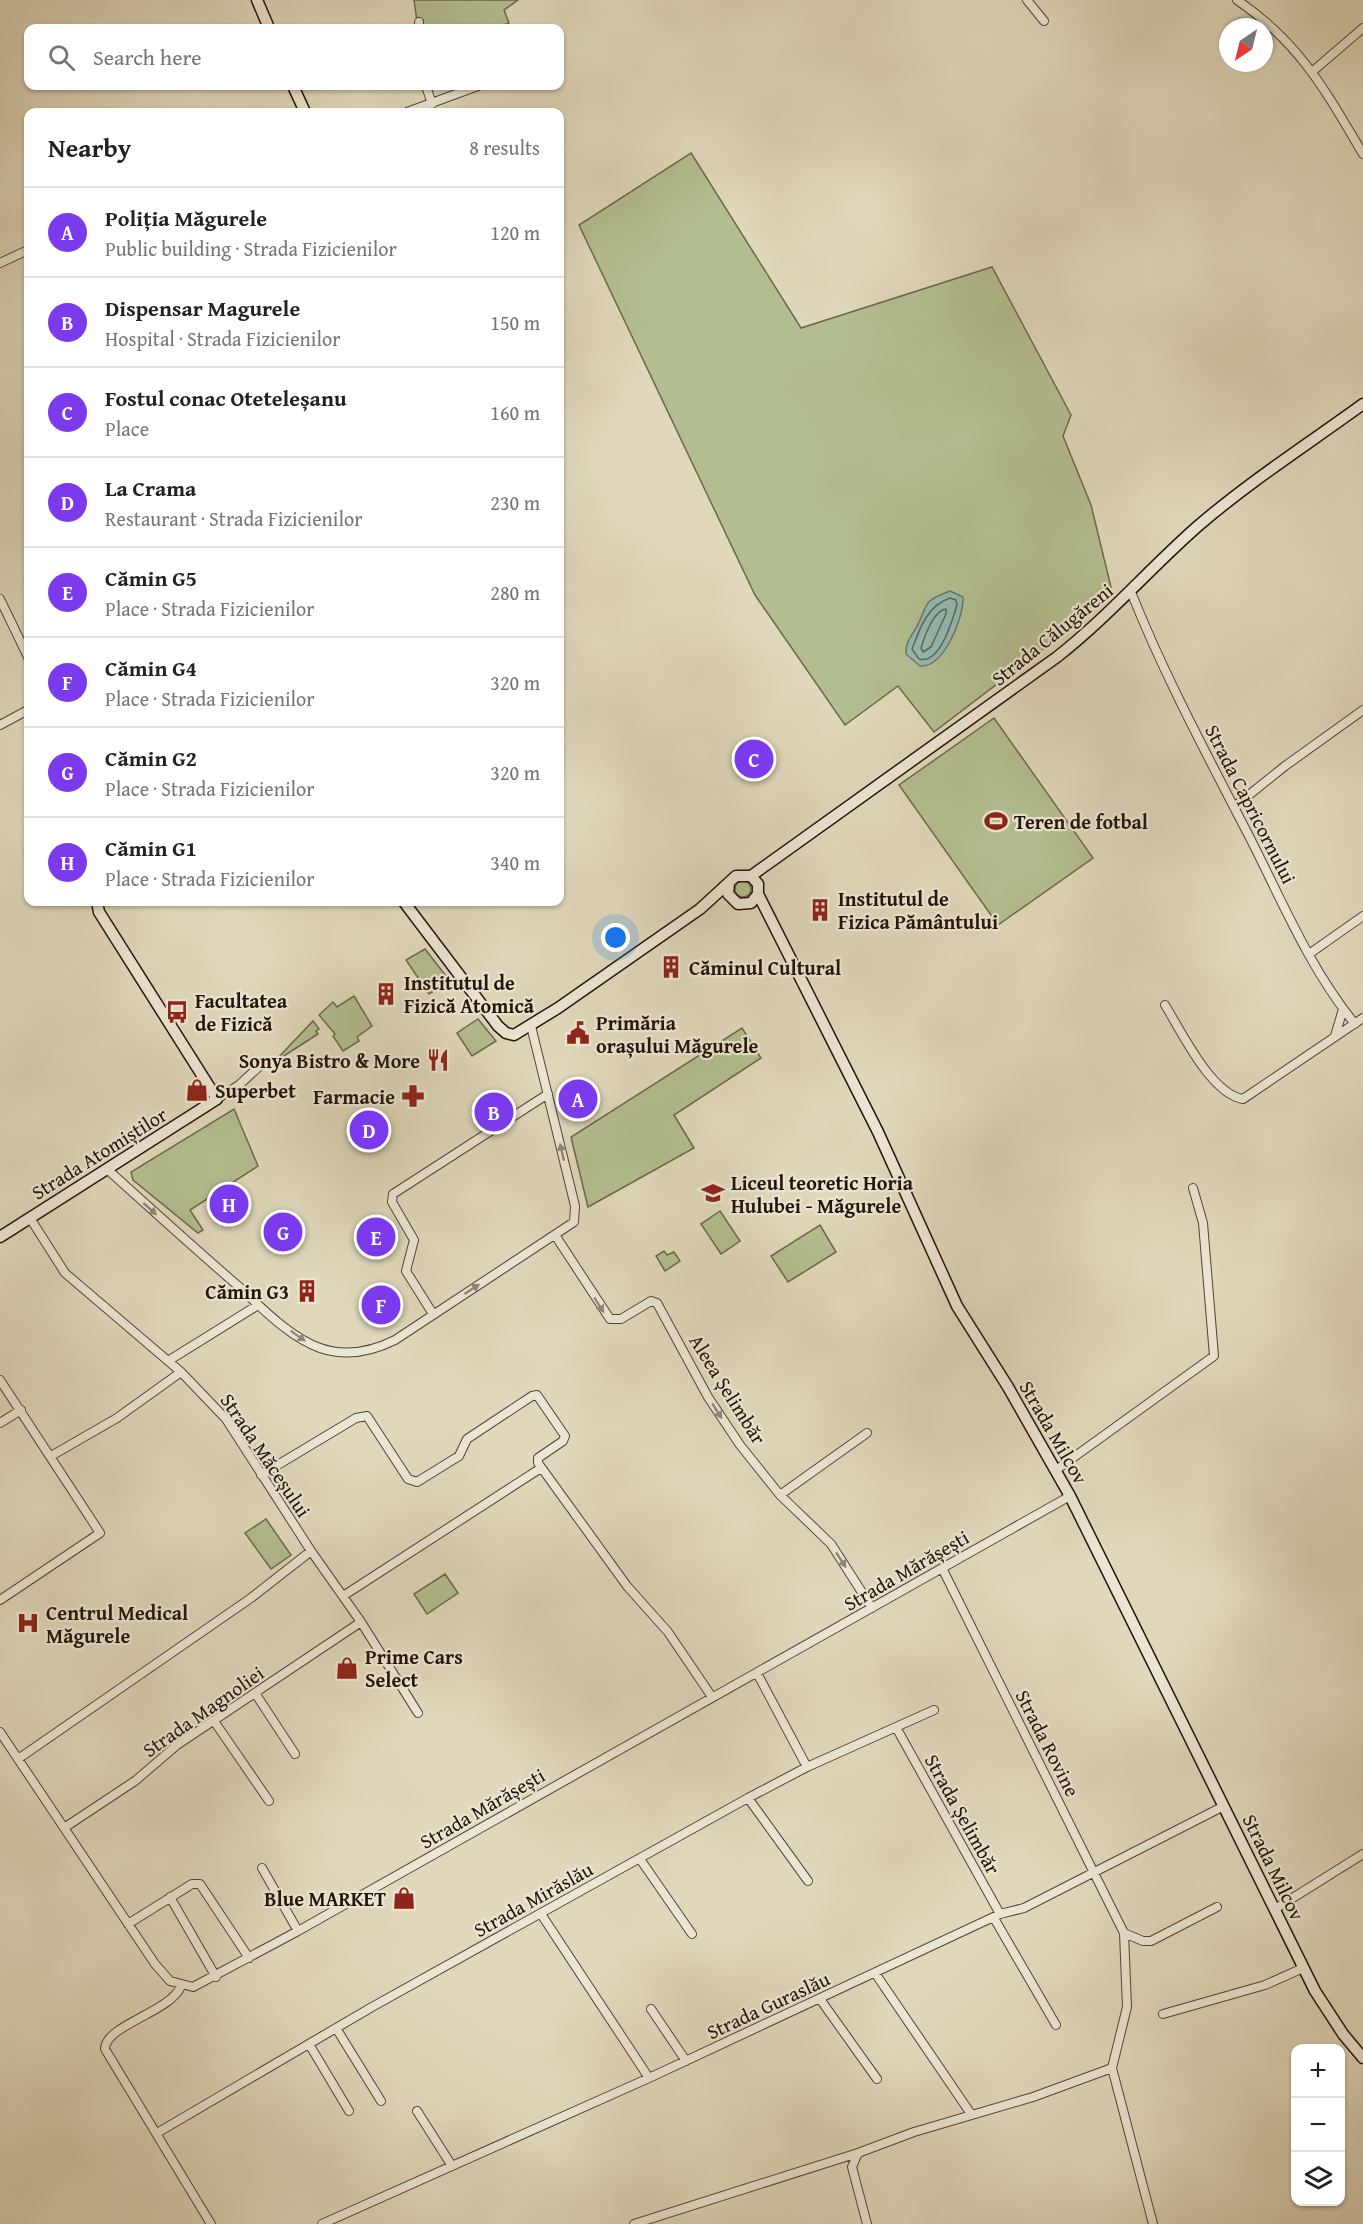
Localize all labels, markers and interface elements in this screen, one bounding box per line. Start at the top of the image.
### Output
north arrow [1219,18,1273,72]
search box [24,24,564,90]
icon: search [45,41,78,74]
text: Search here [93,41,202,73]
text: Nearby [48,128,131,167]
text: 8 results [469,133,540,162]
text: Poliția Măgurele [105,202,267,234]
text: A [61,218,74,247]
text: 120 m [490,218,540,247]
text: Public building · Strada Fizicienilor [105,234,397,263]
text: Dispensar Magurele [105,292,300,324]
text: B [61,308,74,337]
text: 150 m [490,308,540,337]
text: Hospital · Strada Fizicienilor [105,324,340,353]
text: Fostul conac Oteteleșanu [105,382,347,414]
text: C [62,398,73,427]
text: 160 m [490,398,540,427]
text: Place [105,414,149,443]
text: La Crama [105,472,196,504]
text: D [61,488,74,517]
text: 230 m [490,488,540,517]
text: Restaurant · Strada Fizicienilor [105,504,362,533]
text: Cămin G5 [105,562,197,594]
street label: Strada Călugăreni [985,576,1119,692]
text: E [62,578,73,607]
text: 280 m [490,578,540,607]
text: Place · Strada Fizicienilor [105,594,315,623]
text: Cămin G4 [105,652,197,684]
text: F [62,668,73,697]
text: 320 m [490,668,540,697]
text: Place · Strada Fizicienilor [105,684,315,713]
street label: Strada Capricornului [1198,719,1304,889]
pin: C [734,736,774,782]
text: Cămin G2 [105,742,197,774]
text: G [61,758,74,787]
text: 320 m [490,758,540,787]
text: Place · Strada Fizicienilor [105,774,315,803]
place label: Teren de fotbal [1014,807,1148,836]
sports icon: Teren de fotbal [983,808,1009,834]
text: Cămin G1 [105,832,197,864]
text: H [61,848,74,877]
text: 340 m [490,848,540,877]
text: Place · Strada Fizicienilor [105,864,315,893]
place label: Institutul de Fizica Pământului [838,884,998,936]
building icon: Institutul de Fizica Pământului [807,897,833,923]
your location [601,923,630,952]
place label: Căminul Cultural [689,953,841,982]
building icon: Căminul Cultural [658,954,684,980]
place label: Institutul de Fizică Atomică [404,968,535,1020]
building icon: Institutul de Fizică Atomică [373,981,399,1007]
place label: Facultatea de Fizică [195,986,288,1038]
bus stop icon: Facultatea de Fizică [164,999,190,1025]
place label: Primăria orașului Măgurele [596,1008,759,1060]
public building icon: Primăria orașului Măgurele [565,1020,591,1046]
place label: Sonya Bistro & More [239,1046,420,1075]
restaurant icon: Sonya Bistro & More [425,1047,451,1073]
place label: Superbet [215,1076,296,1105]
pin: A [558,1076,598,1122]
shop icon: Superbet [184,1077,210,1103]
place label: Farmacie [313,1082,395,1111]
pharmacy icon: Farmacie [400,1083,426,1109]
pin: B [474,1090,514,1134]
street label: Strada Atomiștilor [26,1100,172,1206]
pin: D [350,1108,388,1152]
one-way arrow [557,1142,567,1161]
place label: Liceul teoretic Horia Hulubei - Măgurele [731,1168,914,1220]
school or university icon: Liceul teoretic Horia Hulubei - Măgurele [700,1180,726,1206]
pin: H [210,1182,248,1226]
one-way arrow [143,1202,158,1216]
pin: G [264,1210,302,1254]
pin: E [356,1214,395,1260]
place label: Cămin G3 [205,1277,289,1306]
building icon: Cămin G3 [294,1278,320,1304]
pin: F [362,1282,400,1328]
one-way arrow [464,1284,480,1295]
one-way arrow [593,1297,604,1313]
street label: Aleea Șelimbăr [683,1328,773,1450]
one-way arrow [290,1330,306,1342]
street label: Strada Milcov [1013,1375,1095,1489]
street label: Strada Măceșului [214,1387,318,1523]
one-way arrow [712,1403,723,1419]
street label: Strada Mărășești [838,1522,974,1618]
one-way arrow [836,1552,847,1569]
place label: Centrul Medical Măgurele [46,1598,188,1650]
hospital icon: Centrul Medical Măgurele [15,1610,41,1636]
place label: Prime Cars Select [365,1642,463,1694]
shop icon: Prime Cars Select [334,1655,360,1681]
street label: Strada Magnoliei [136,1658,270,1764]
street label: Strada Rovine [1009,1685,1087,1801]
street label: Strada Șelimbăr [918,1749,1008,1879]
street label: Strada Mărășești [414,1760,550,1856]
street label: Strada Milcov [1236,1809,1312,1925]
street label: Strada Mirăslău [468,1854,598,1944]
place label: Blue MARKET [264,1884,386,1913]
shop icon: Blue MARKET [391,1885,417,1911]
street label: Strada Guraslău [702,1964,834,2046]
map controls [1291,2044,1345,2206]
button: + [1291,2044,1345,2098]
button: − [1291,2098,1345,2152]
button: layers [1291,2152,1345,2206]

